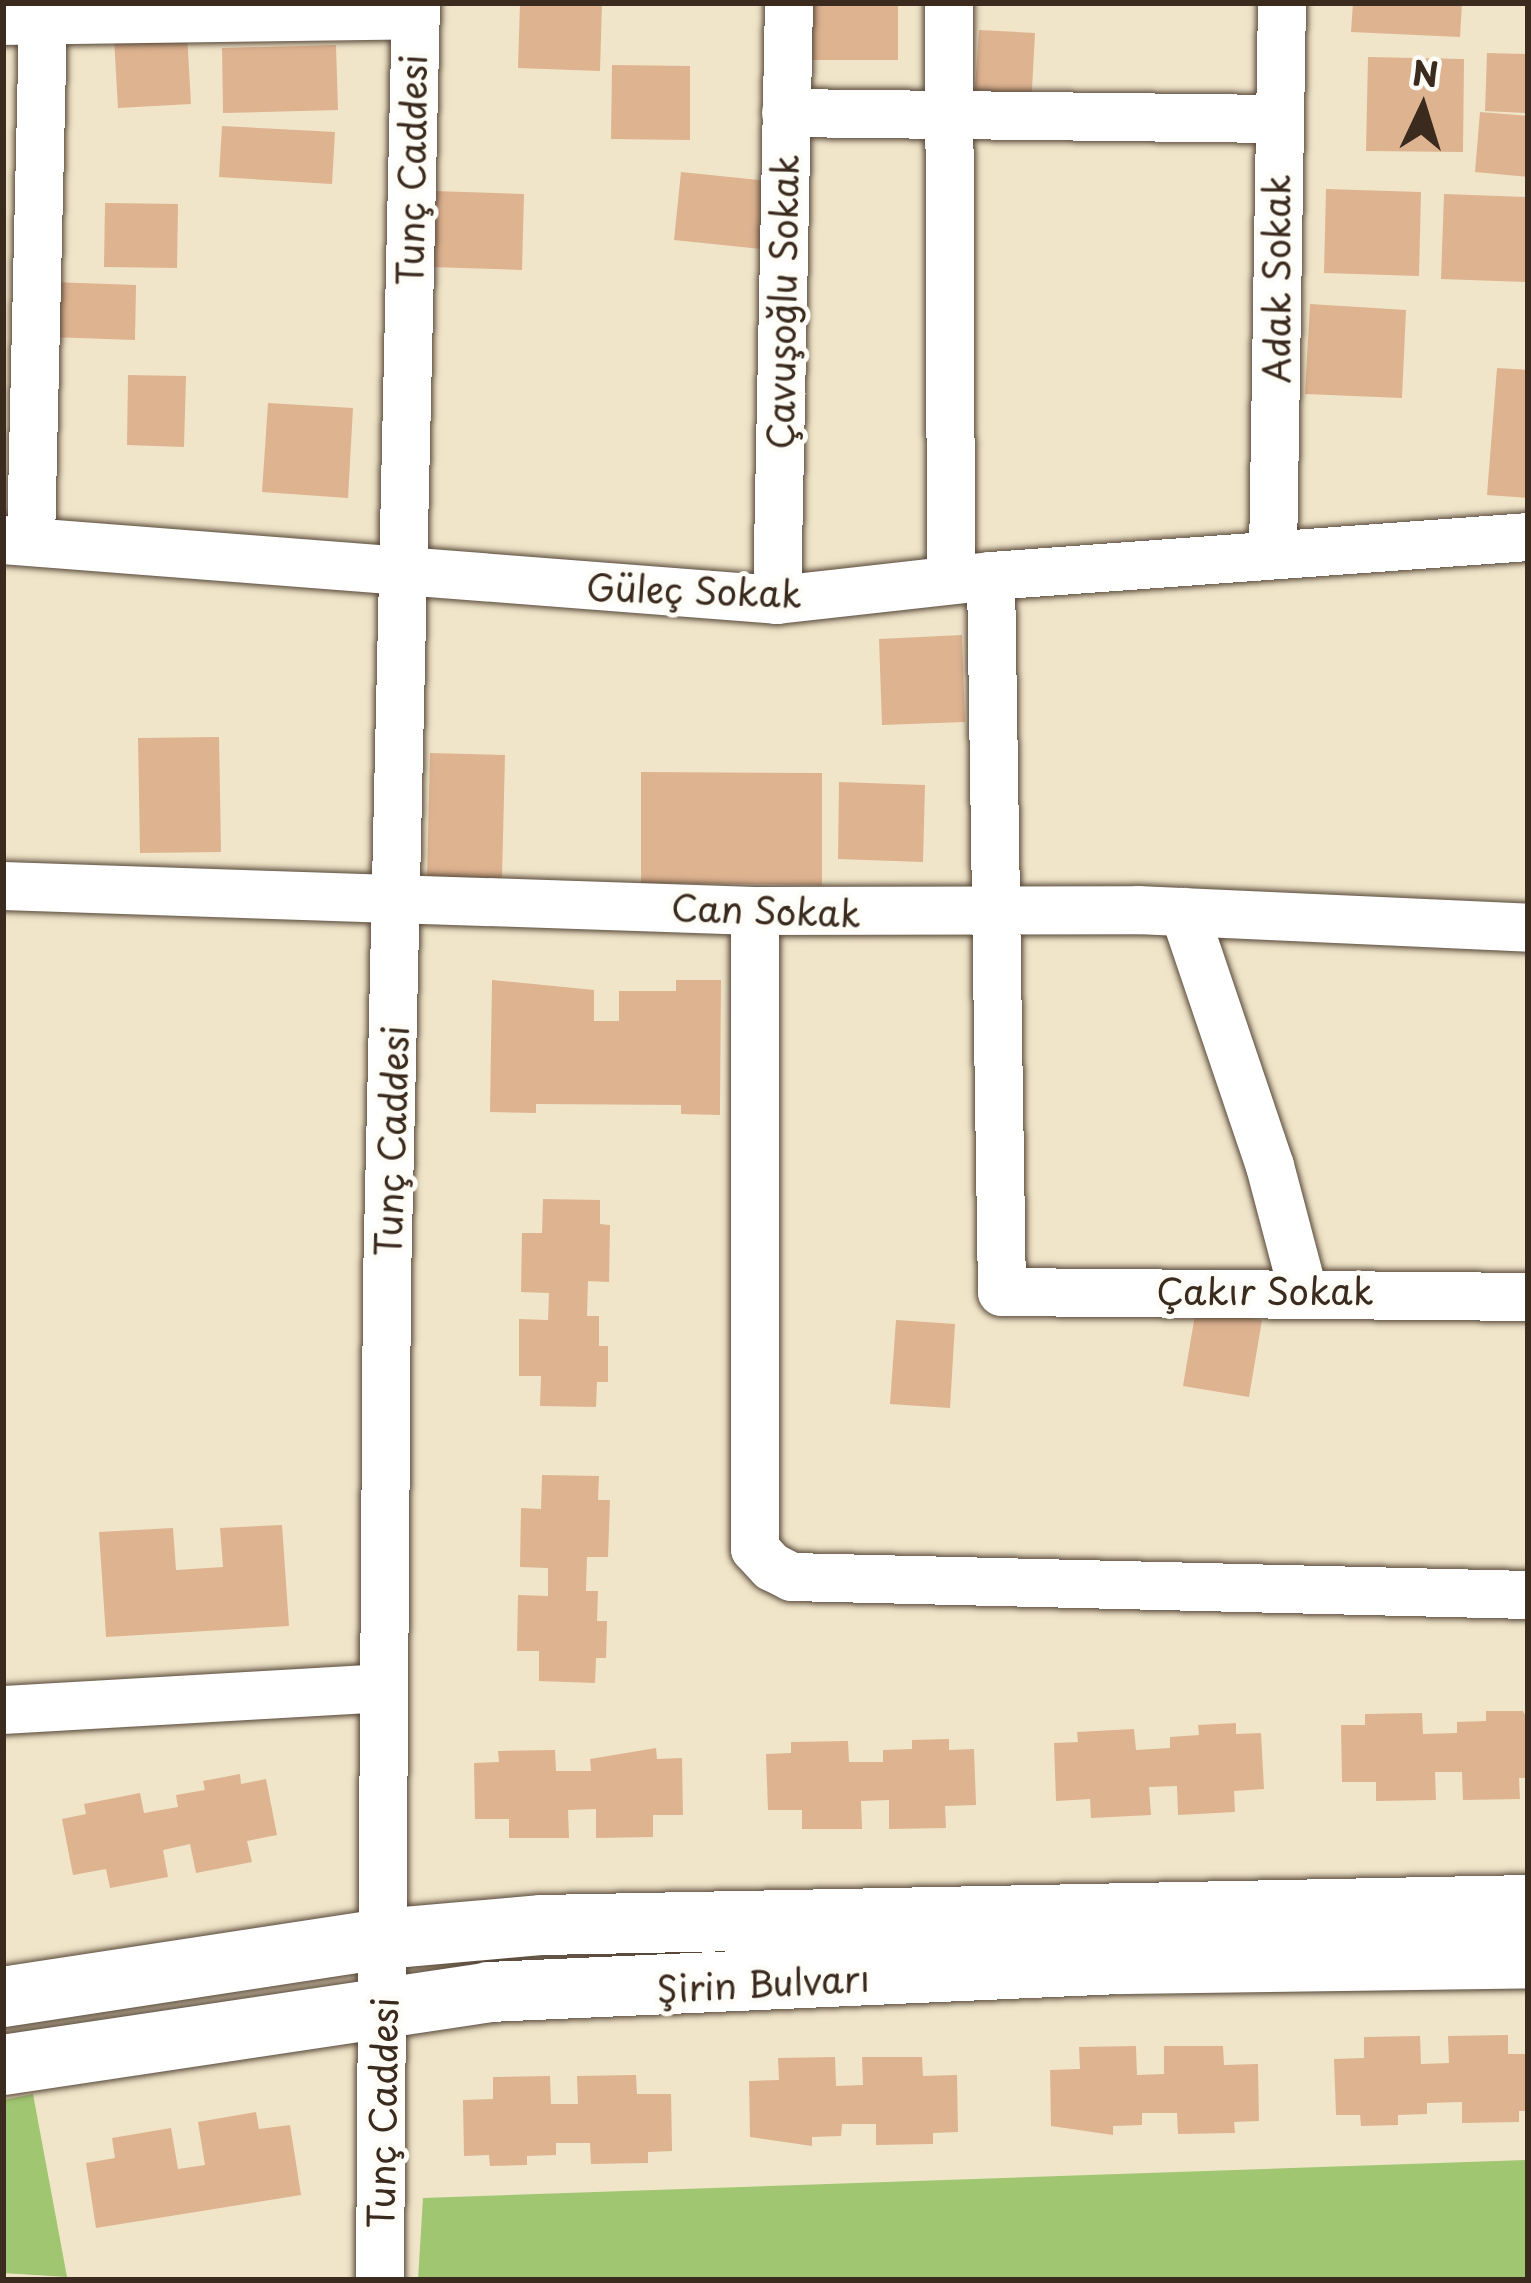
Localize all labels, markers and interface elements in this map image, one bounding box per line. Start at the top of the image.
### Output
text: N [1411,46,1440,98]
north arrow [1363,48,1483,168]
street label: Tunç Caddesi [387,55,435,285]
street label: Çavuşoğlu Sokak [758,154,806,450]
street label: Adak Sokak [1254,174,1298,384]
street label: Güleç Sokak [584,565,804,615]
street label: Can Sokak [670,885,862,935]
street label: Tunç Caddesi [365,1026,417,1256]
street label: Çakır Sokak [1156,1269,1374,1313]
street label: Şirin Bulvarı [655,1956,871,2010]
street label: Tunç Caddesi [358,1998,406,2228]

